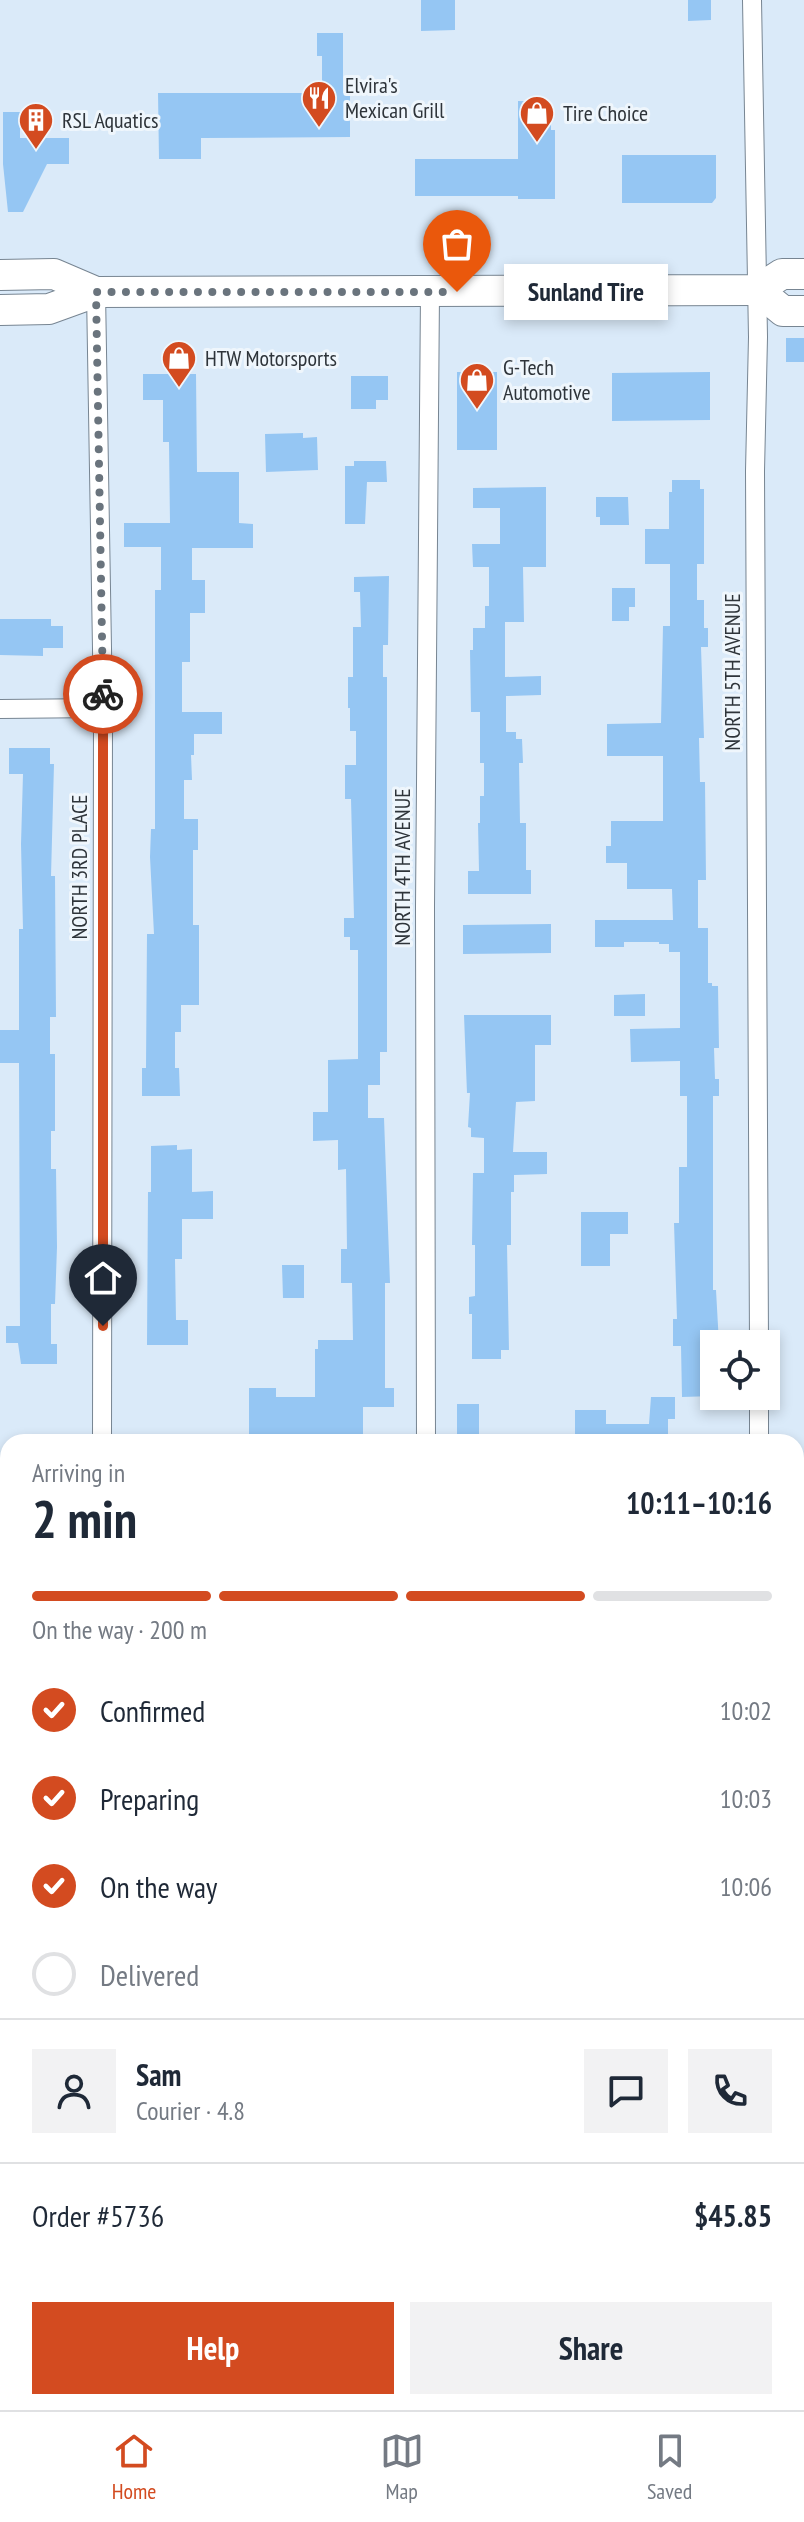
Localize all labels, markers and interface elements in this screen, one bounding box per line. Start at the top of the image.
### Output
place label: Elvira's Mexican Grill [345,71,445,124]
restaurant icon: Elvira's Mexican Grill [300,79,338,129]
shop icon: Tire Choice [518,94,556,144]
place label: Tire Choice [563,99,648,127]
building icon: RSL Aquatics [17,101,55,151]
place label: RSL Aquatics [62,106,159,134]
pin [423,210,491,292]
icon: bag [435,222,479,266]
callout: Sunland Tire [505,264,669,320]
text: Sunland Tire [528,275,644,308]
shop icon: HTW Motorsports [160,339,198,389]
place label: HTW Motorsports [205,344,337,372]
place label: G-Tech Automotive [503,353,591,406]
shop icon: G-Tech Automotive [458,361,496,411]
street label: NORTH 5TH AVENUE [718,593,746,751]
courier [63,654,143,734]
icon: bike [81,672,125,716]
street label: NORTH 4TH AVENUE [388,788,416,946]
street label: NORTH 3RD PLACE [65,794,93,940]
pin [69,1244,137,1326]
icon: home [81,1256,125,1300]
map controls [700,1330,780,1410]
button: locate [700,1330,780,1410]
text: Arriving in [32,1456,125,1489]
text: 10:11–10:16 [626,1483,772,1522]
text: 2 min [32,1485,137,1552]
text: On the way · 200 m [32,1613,207,1646]
icon: check [32,1688,76,1732]
text: Confirmed [100,1691,205,1730]
text: 10:02 [720,1694,772,1727]
icon: check [32,1776,76,1820]
text: Preparing [100,1779,199,1818]
text: 10:03 [720,1782,772,1815]
icon: check [32,1864,76,1908]
text: On the way [100,1867,217,1906]
text: 10:06 [720,1870,772,1903]
text: Delivered [100,1955,199,1994]
button: person [32,2049,116,2133]
button: chat [584,2049,668,2133]
button: phone [688,2049,772,2133]
text: Sam [136,2055,181,2094]
text: Courier · 4.8 [136,2094,245,2127]
text: Order #5736 [32,2196,164,2235]
text: $45.85 [694,2196,772,2235]
button: Help [32,2302,394,2394]
button: Share [410,2302,772,2394]
tab: Home [112,2429,156,2505]
tab: Map [380,2429,424,2505]
tab: Saved [647,2429,692,2505]

